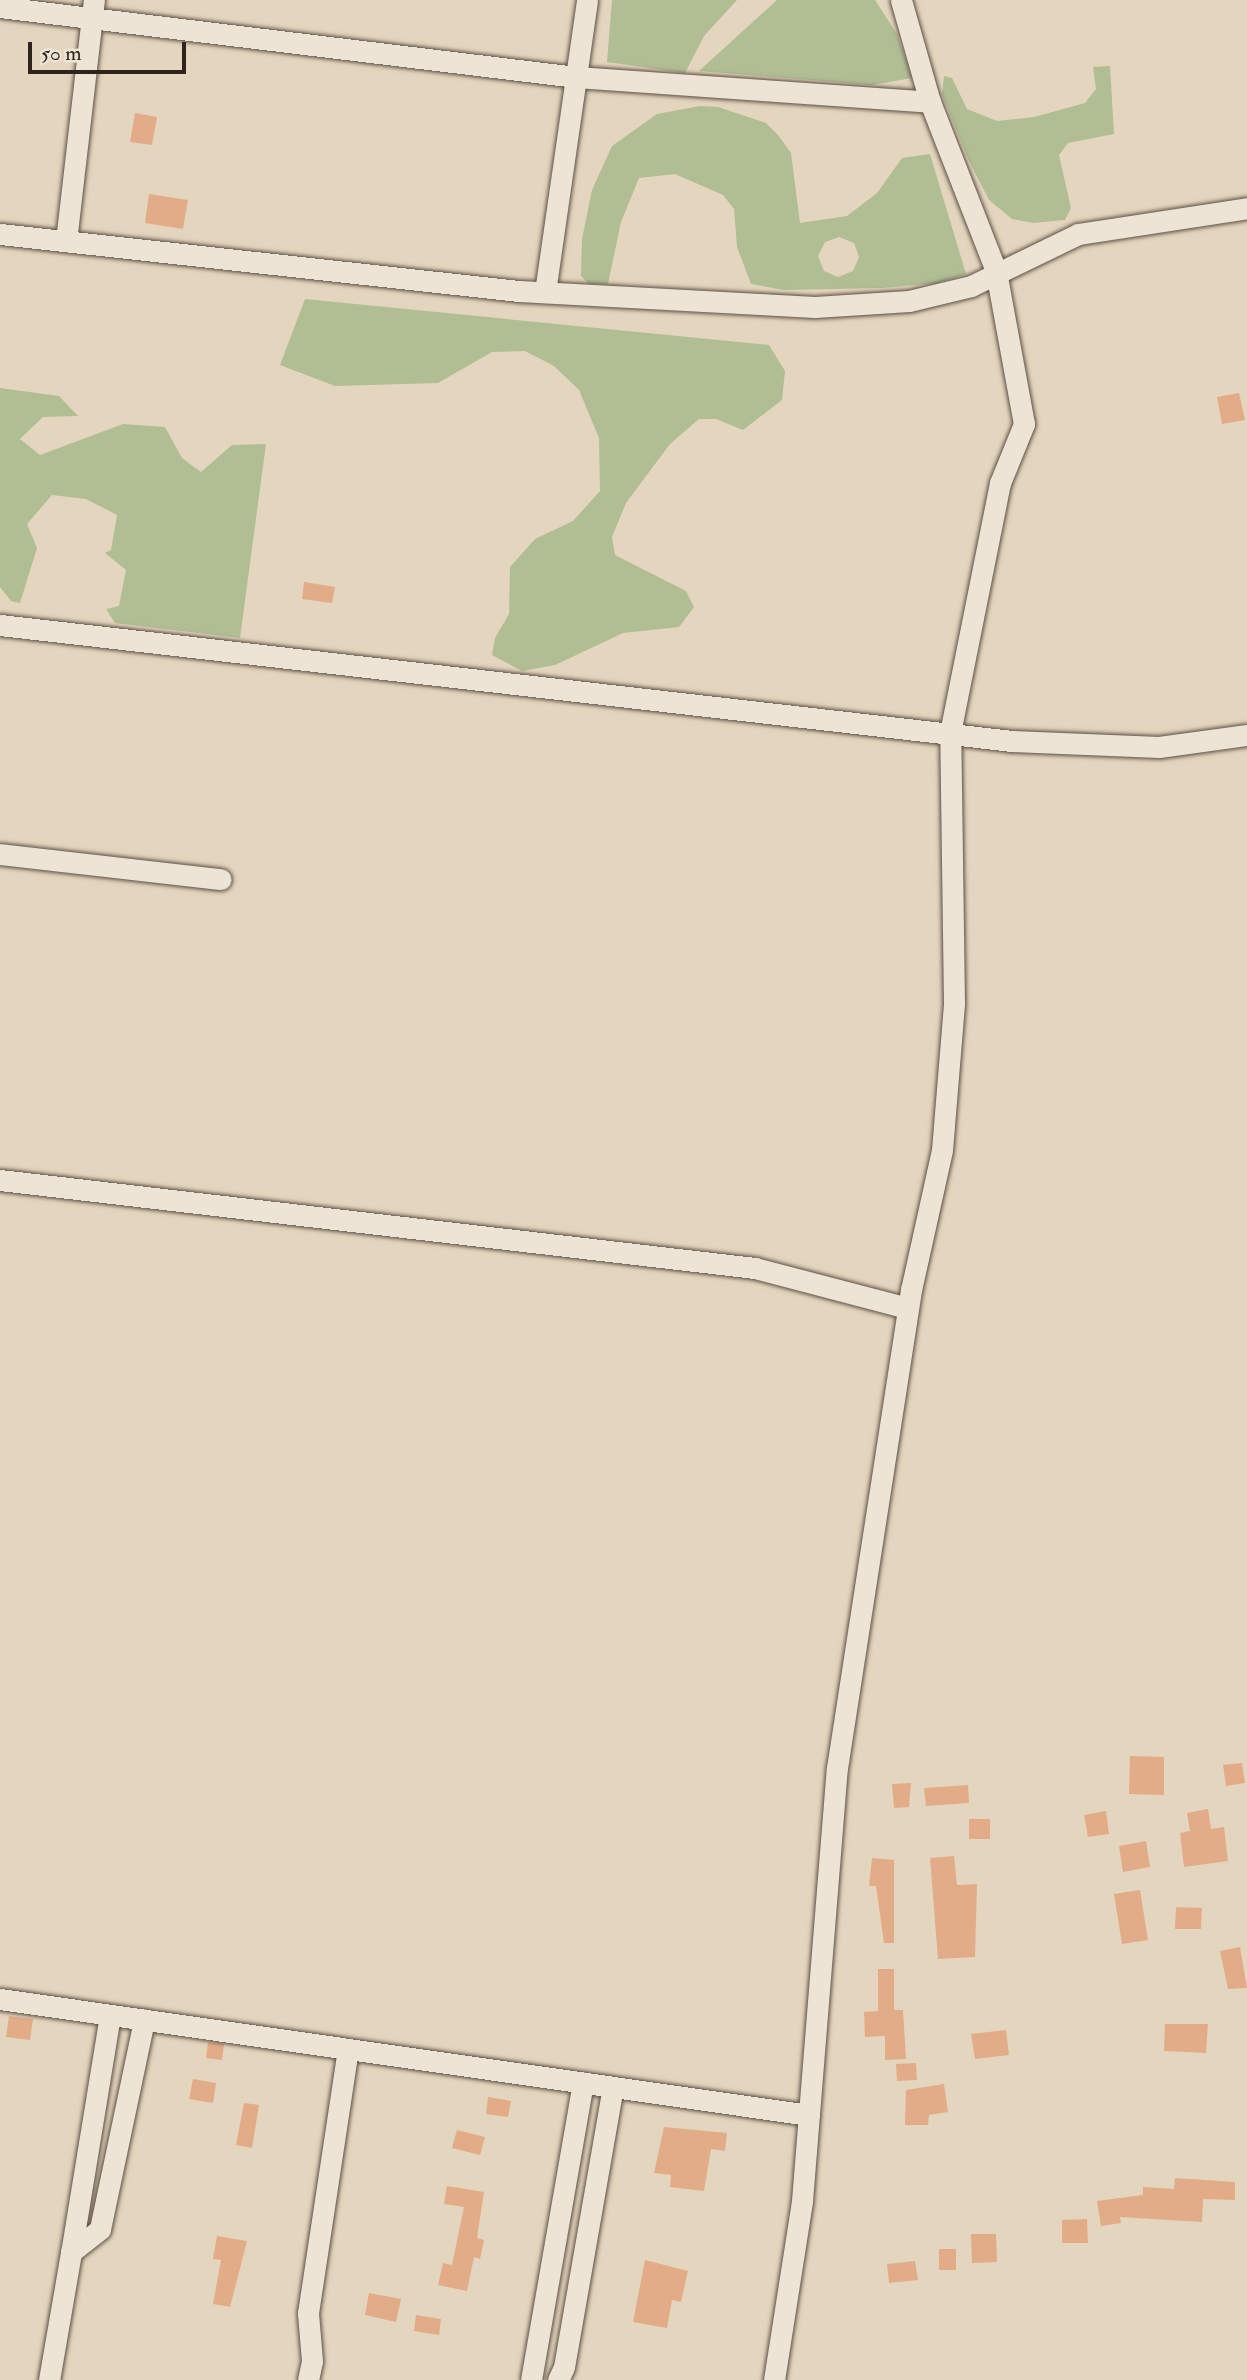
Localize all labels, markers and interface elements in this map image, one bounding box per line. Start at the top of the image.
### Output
scale bar [32,28,189,72]
text: 50 m [41,40,82,67]

